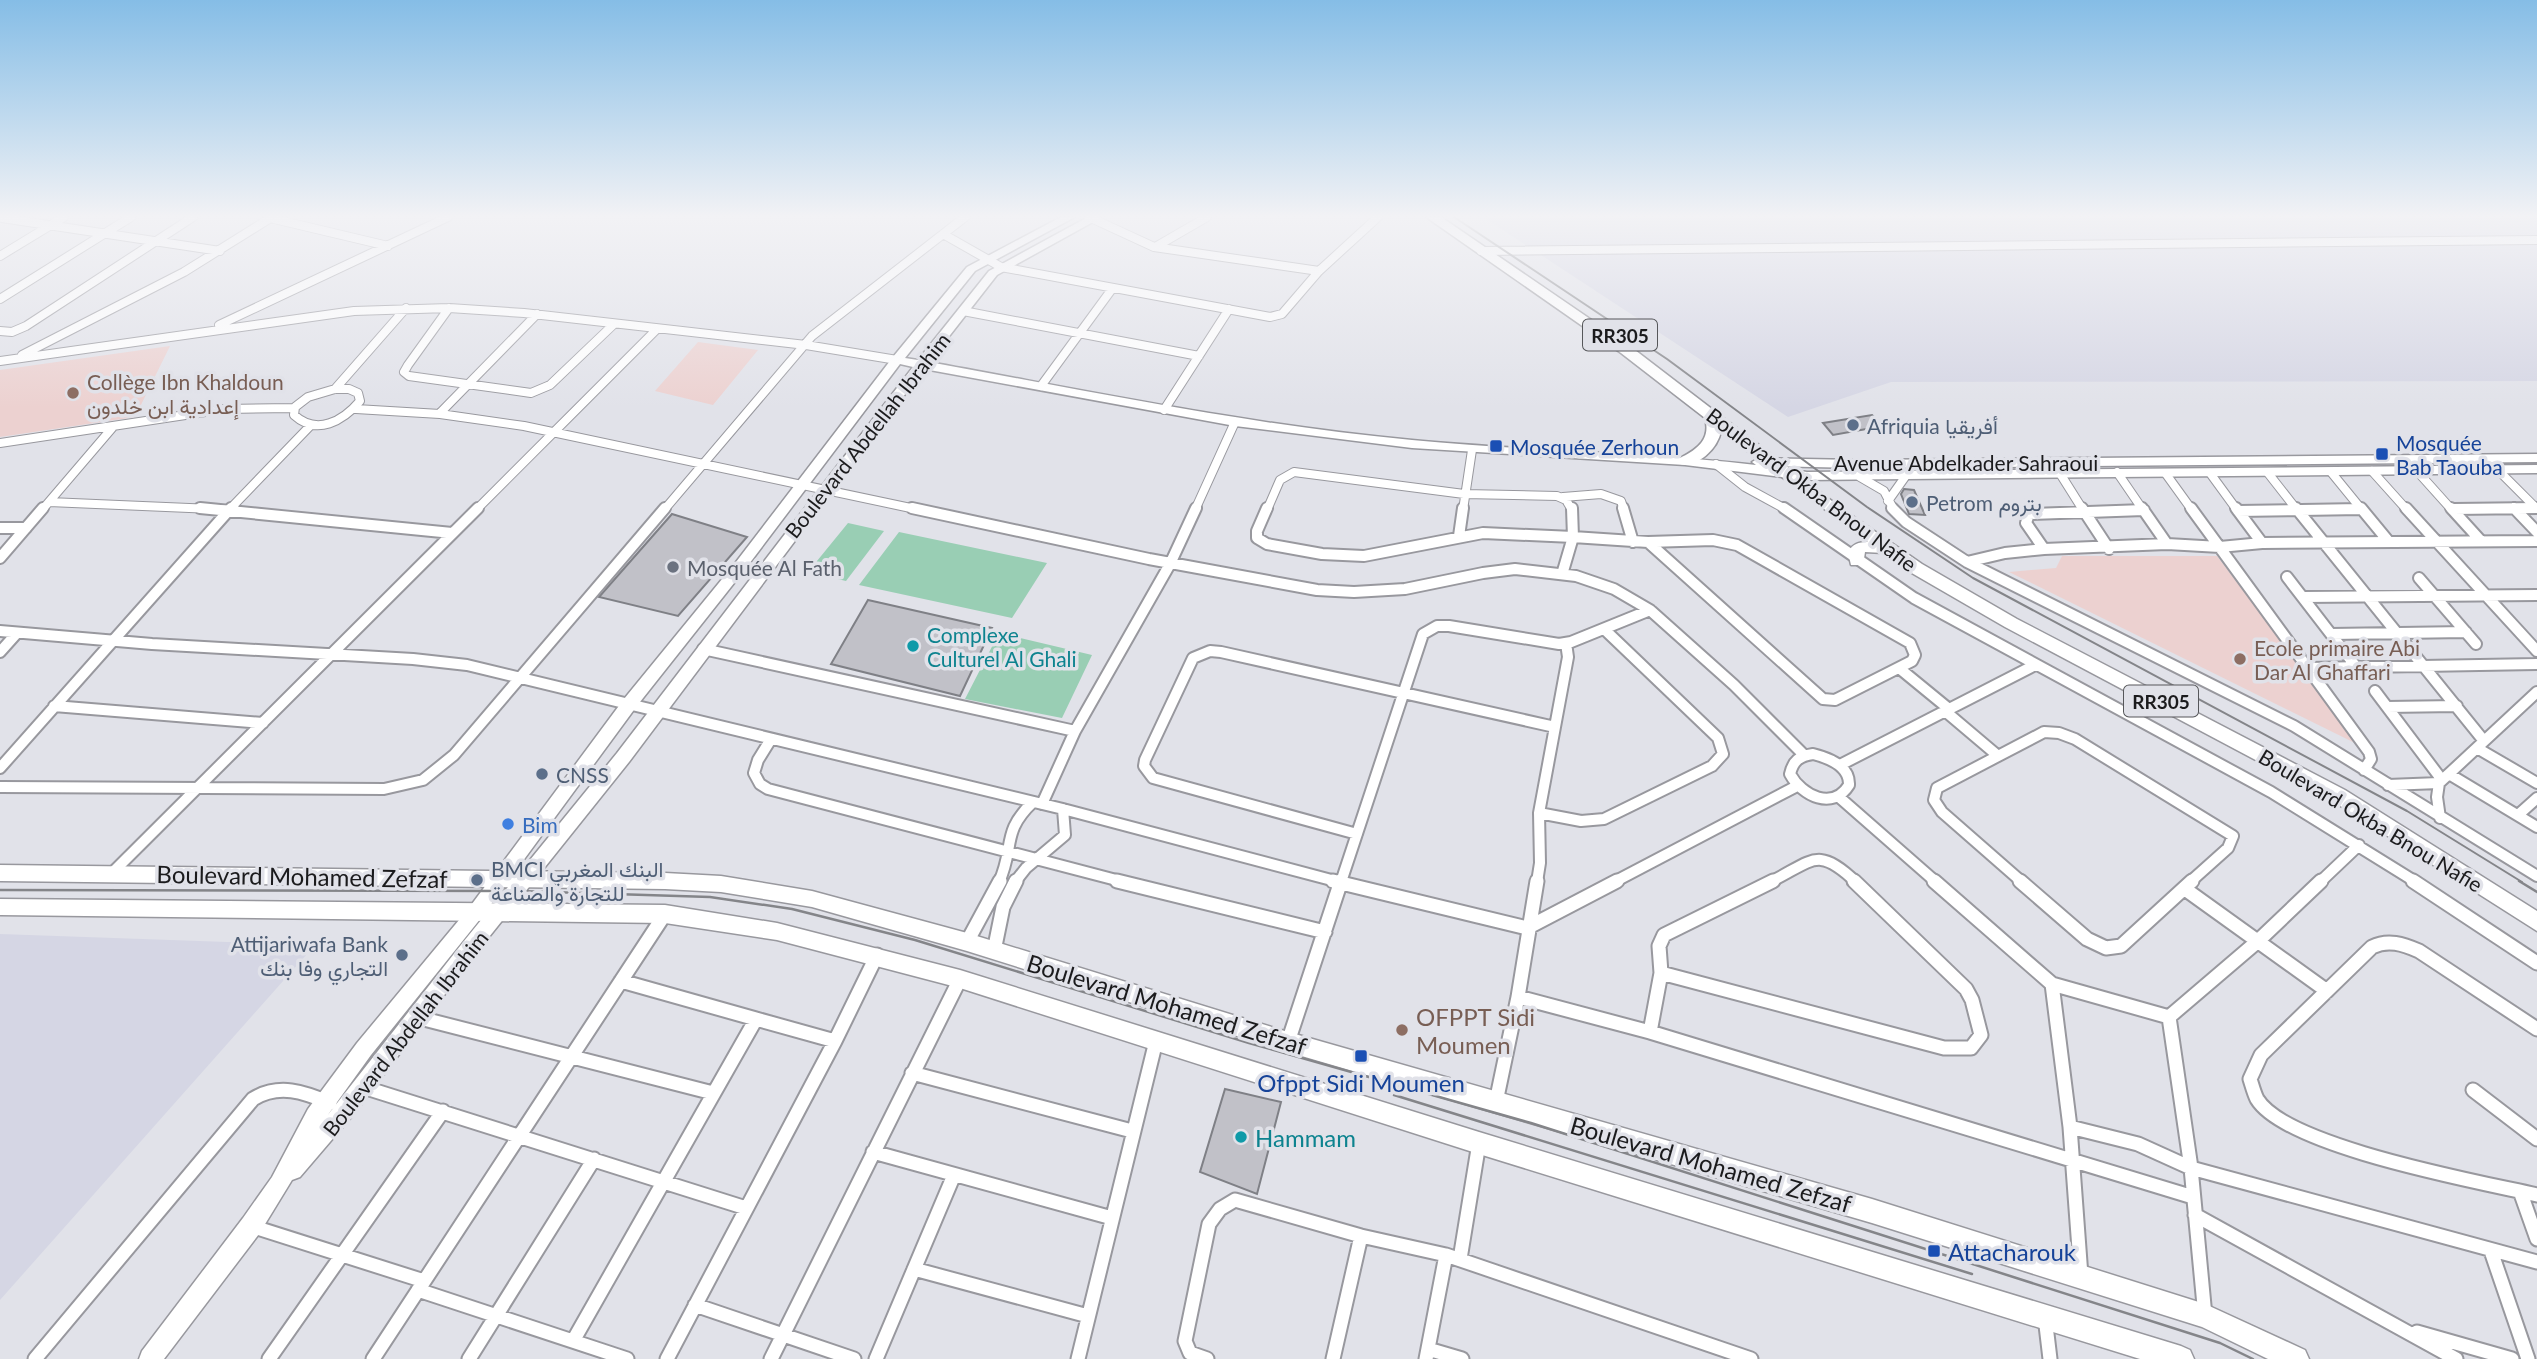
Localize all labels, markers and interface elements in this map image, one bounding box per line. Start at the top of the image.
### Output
road number: RR305 [1583,320,1657,350]
street label: Boulevard Abdellah Ibrahim [779,328,955,542]
place label: Collège Ibn Khaldoun إعدادية ابن خلدون [87,369,284,421]
marker: Collège Ibn Khaldoun إعدادية ابن خلدون [65,385,81,401]
street label: Boulevard Okba Bnou Nafie [1702,402,1922,576]
place label: Afriquia أفريقيا [1867,413,1998,440]
marker: Afriquia أفريقيا [1845,417,1861,433]
place label: Mosquée Bab Taouba [2396,430,2503,479]
place label: Mosquée Zerhoun [1510,434,1679,459]
marker: Mosquée Zerhoun [1488,438,1504,454]
marker: Mosquée Bab Taouba [2374,446,2390,462]
street label: Avenue Abdelkader Sahraoui [1834,450,2098,475]
place label: Petrom بتروم [1926,490,2042,518]
marker: Petrom بتروم [1904,494,1920,510]
place label: Mosquée Al Fath [687,555,842,580]
marker: Mosquée Al Fath [665,559,681,575]
place label: Complexe Culturel Al Ghali [927,622,1077,671]
place label: Ecole primaire Abi Dar Al Ghaffari [2254,635,2420,684]
marker: Complexe Culturel Al Ghali [905,638,921,654]
marker: Ecole primaire Abi Dar Al Ghaffari [2232,651,2248,667]
road number: RR305 [2124,686,2198,716]
street label: Boulevard Okba Bnou Nafie [2255,743,2487,897]
place label: CNSS [556,762,609,787]
marker: CNSS [534,766,550,782]
place label: Bim [522,812,558,837]
marker: Bim [500,816,516,832]
place label: BMCI البنك المغربي للتجارة والصناعة [491,856,663,907]
street label: Boulevard Mohamed Zefzaf [156,859,448,893]
marker: BMCI البنك المغربي للتجارة والصناعة [469,872,485,888]
street label: Boulevard Abdellah Ibrahim [317,926,493,1140]
place label: Attijariwafa Bank التجاري وفا بنك [231,931,388,986]
marker: Attijariwafa Bank التجاري وفا بنك [394,947,410,963]
street label: Boulevard Mohamed Zefzaf [1024,948,1311,1061]
place label: OFPPT Sidi Moumen [1416,1002,1535,1059]
marker: OFPPT Sidi Moumen [1394,1022,1410,1038]
marker: Ofppt Sidi Moumen [1353,1048,1369,1064]
place label: Ofppt Sidi Moumen [1257,1068,1465,1097]
street label: Boulevard Mohamed Zefzaf [1567,1110,1855,1218]
place label: Hammam [1255,1123,1356,1152]
marker: Hammam [1233,1129,1249,1145]
place label: Attacharouk [1948,1237,2077,1266]
marker: Attacharouk [1926,1243,1942,1259]

